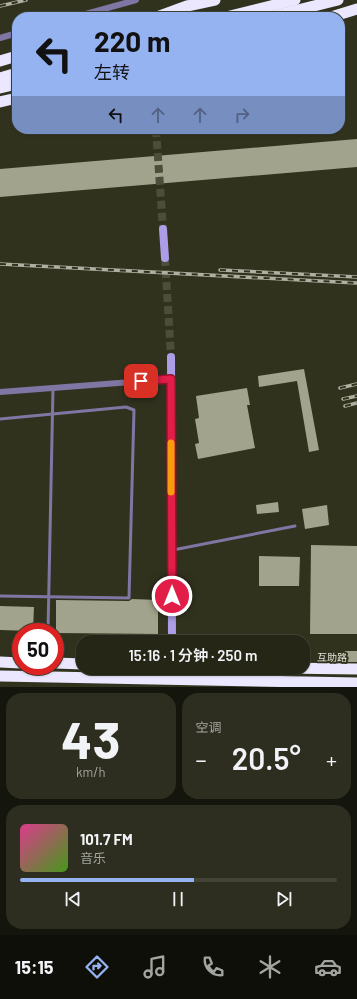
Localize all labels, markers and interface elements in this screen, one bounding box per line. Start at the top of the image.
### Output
text: 220 m [94,24,170,58]
icon: left [28,28,80,80]
text: 左转 [94,61,130,83]
icon: left [105,104,127,126]
icon: ahead [147,104,169,126]
icon: ahead [189,104,211,126]
icon: right [231,104,253,126]
pin [124,364,158,398]
icon: arrive [130,370,152,392]
position arrow [151,575,193,617]
speed limit sign: 50 [12,623,64,675]
text: 15:16 · 1 分钟 · 250 m [128,646,258,664]
street label: 互助路 [317,651,347,663]
text: 43 [61,707,121,769]
text: 空调 [196,719,222,735]
text: 20.5° [232,740,301,776]
text: − [196,746,207,772]
text: + [326,746,337,772]
text: km/h [76,764,105,780]
text: 101.7 FM [80,830,133,848]
text: 音乐 [80,850,106,866]
icon: previous [62,888,84,910]
icon: pause [167,888,189,910]
icon: next [273,888,295,910]
icon: directions [83,953,111,981]
icon: music [141,953,169,981]
icon: phone [199,953,227,981]
icon: climate [256,953,284,981]
icon: car [314,953,342,981]
text: 15:15 [15,956,54,978]

